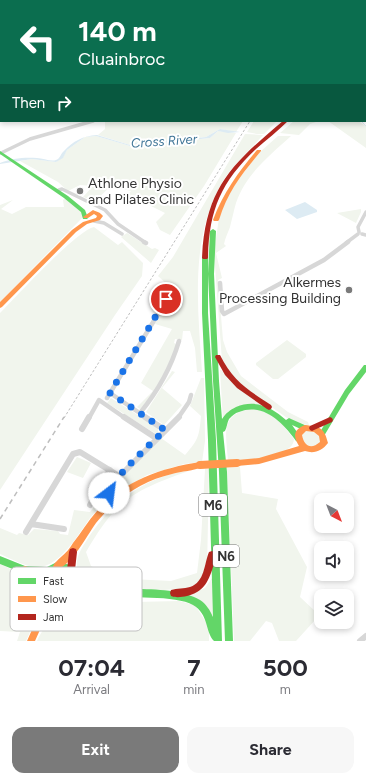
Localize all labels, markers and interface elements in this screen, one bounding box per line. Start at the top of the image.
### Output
text: 140 m [78,14,157,48]
icon: left [12,16,64,68]
text: Cluainbroc [78,48,165,70]
icon: right [53,92,75,114]
text: Then [12,94,45,112]
water label: Cross River [131,131,198,151]
place label: Athlone Physio and Pilates Clinic [88,175,195,208]
marker: Athlone Physio and Pilates Clinic [75,186,85,196]
place label: Alkermes Processing Building [219,274,341,307]
pin [149,282,183,316]
marker: Alkermes Processing Building [344,285,354,295]
icon: arrive [155,288,177,310]
position arrow [88,472,130,514]
north arrow [314,493,354,533]
map controls [314,493,354,629]
road number: M6 [199,494,227,516]
button: sound [314,541,354,581]
road number: N6 [213,545,239,567]
legend [10,567,142,631]
text: Fast [43,575,64,588]
button: layers [314,589,354,629]
text: Slow [43,593,67,606]
text: Jam [43,611,64,624]
text: 07:04 [58,653,125,682]
text: 7 [187,653,201,682]
text: 500 [263,653,308,682]
text: Arrival [73,682,110,697]
text: min [183,682,205,697]
text: m [280,682,291,697]
button: Exit [12,727,179,773]
button: Share [187,727,354,773]

